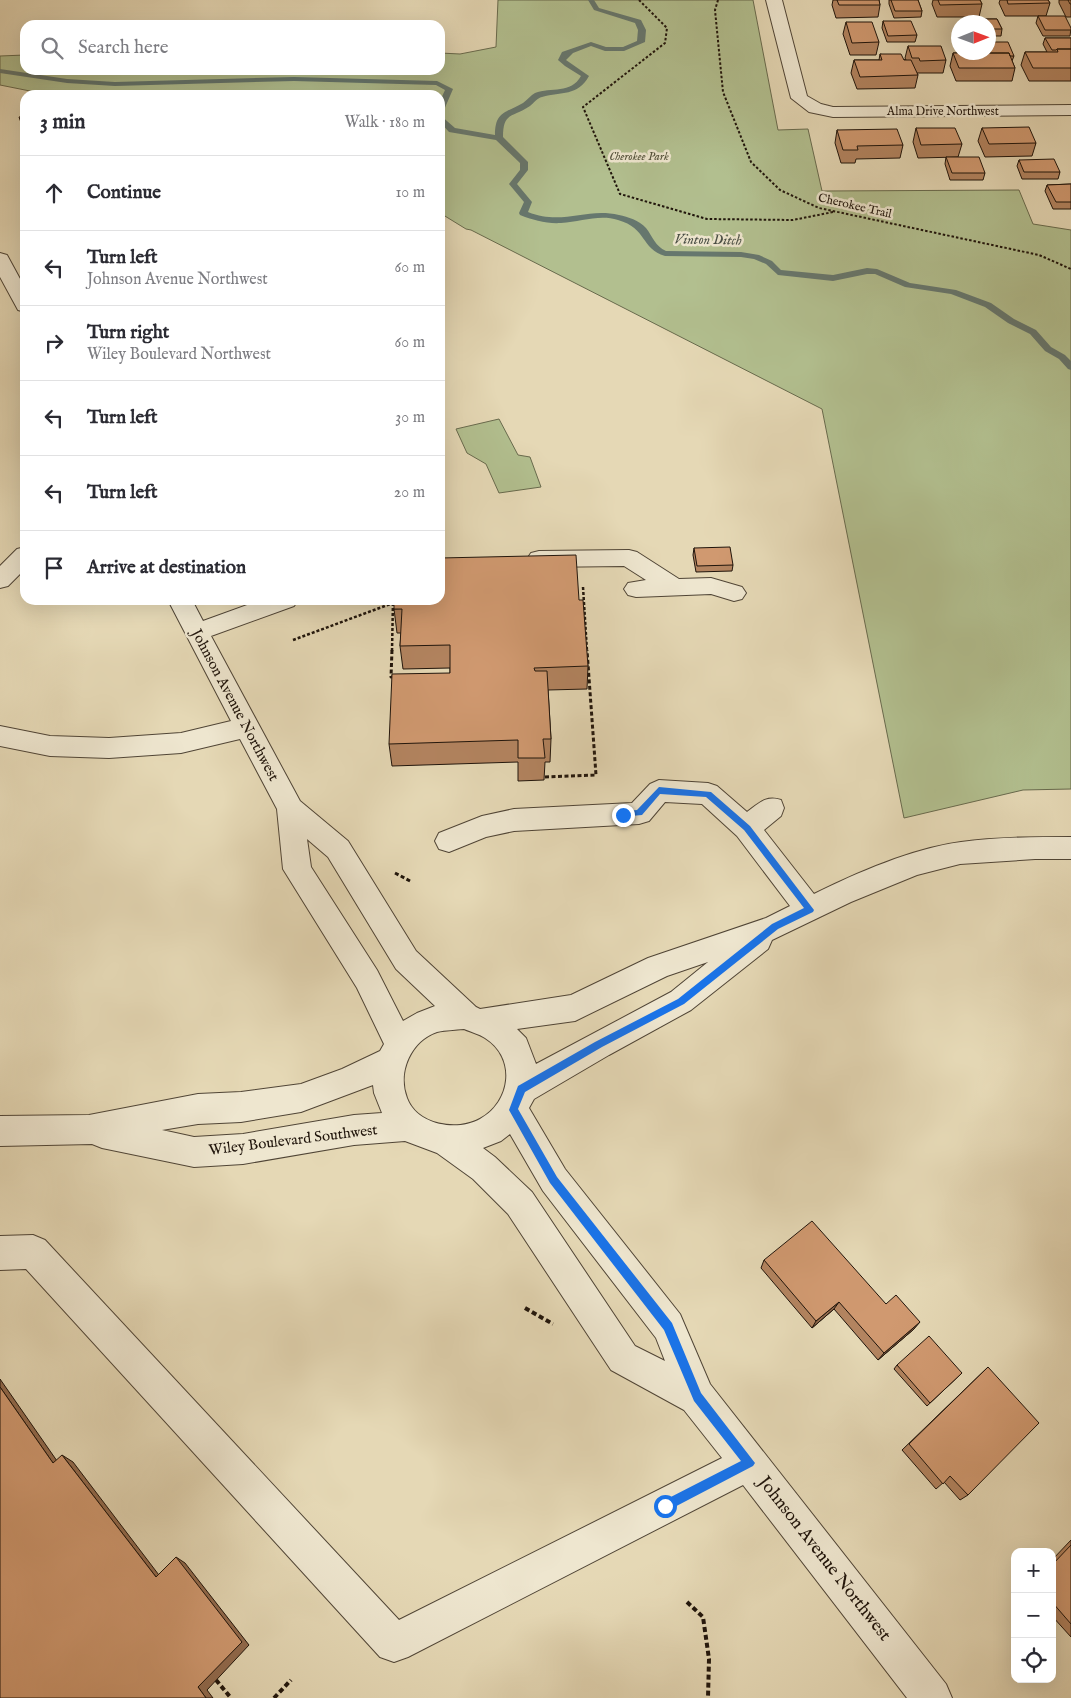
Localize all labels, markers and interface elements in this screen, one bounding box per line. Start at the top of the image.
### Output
north arrow [951,15,996,60]
search box [20,20,445,75]
icon: search [38,34,66,62]
text: Search here [78,36,169,60]
street label: Alma Drive Northwest [886,104,999,119]
text: 3 min [40,109,85,136]
text: Walk · 180 m [344,113,425,133]
park label: Cherokee Park [609,149,669,164]
icon: ahead [40,179,68,207]
text: Continue [87,181,161,205]
text: 10 m [395,183,425,203]
street label: Cherokee Trail [817,190,894,222]
water label: Vinton Ditch [674,230,742,250]
text: Turn left [87,246,158,270]
icon: left [40,254,68,282]
text: 60 m [395,258,425,278]
text: Johnson Avenue Northwest [87,270,268,290]
text: Turn right [87,321,169,345]
icon: right [40,329,68,357]
text: 60 m [395,333,425,353]
text: Wiley Boulevard Northwest [87,345,271,365]
icon: left [40,404,68,432]
text: Turn left [87,406,158,430]
text: 30 m [395,408,425,428]
icon: left [40,479,68,507]
text: Turn left [87,481,158,505]
text: 20 m [394,483,425,503]
icon: arrive [40,554,68,582]
text: Arrive at destination [87,556,246,580]
street label: Johnson Avenue Northwest [186,624,283,784]
route end [612,804,635,827]
street label: Wiley Boulevard Southwest [208,1120,378,1160]
street label: Johnson Avenue Northwest [751,1470,896,1646]
route start [654,1495,677,1518]
map controls [1011,1548,1056,1683]
button: + [1011,1548,1056,1593]
button: − [1011,1593,1056,1638]
button: locate [1011,1638,1056,1683]

